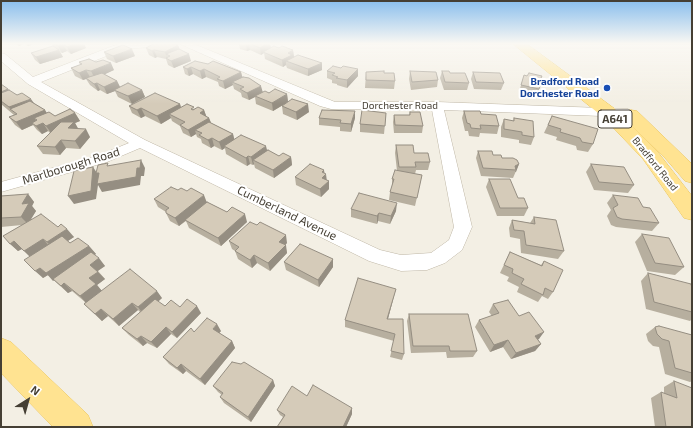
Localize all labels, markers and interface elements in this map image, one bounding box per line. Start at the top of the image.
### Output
place label: Bradford Road Dorchester Road [520,76,599,100]
marker: Bradford Road Dorchester Road [602,83,612,93]
street label: Dorchester Road [362,100,438,112]
road number: A641 [598,110,632,128]
street label: Bradford Road [630,135,680,193]
street label: Marlborough Road [20,144,122,188]
street label: Cumberland Avenue [235,183,339,243]
north arrow [8,380,48,420]
text: N [28,382,43,398]

